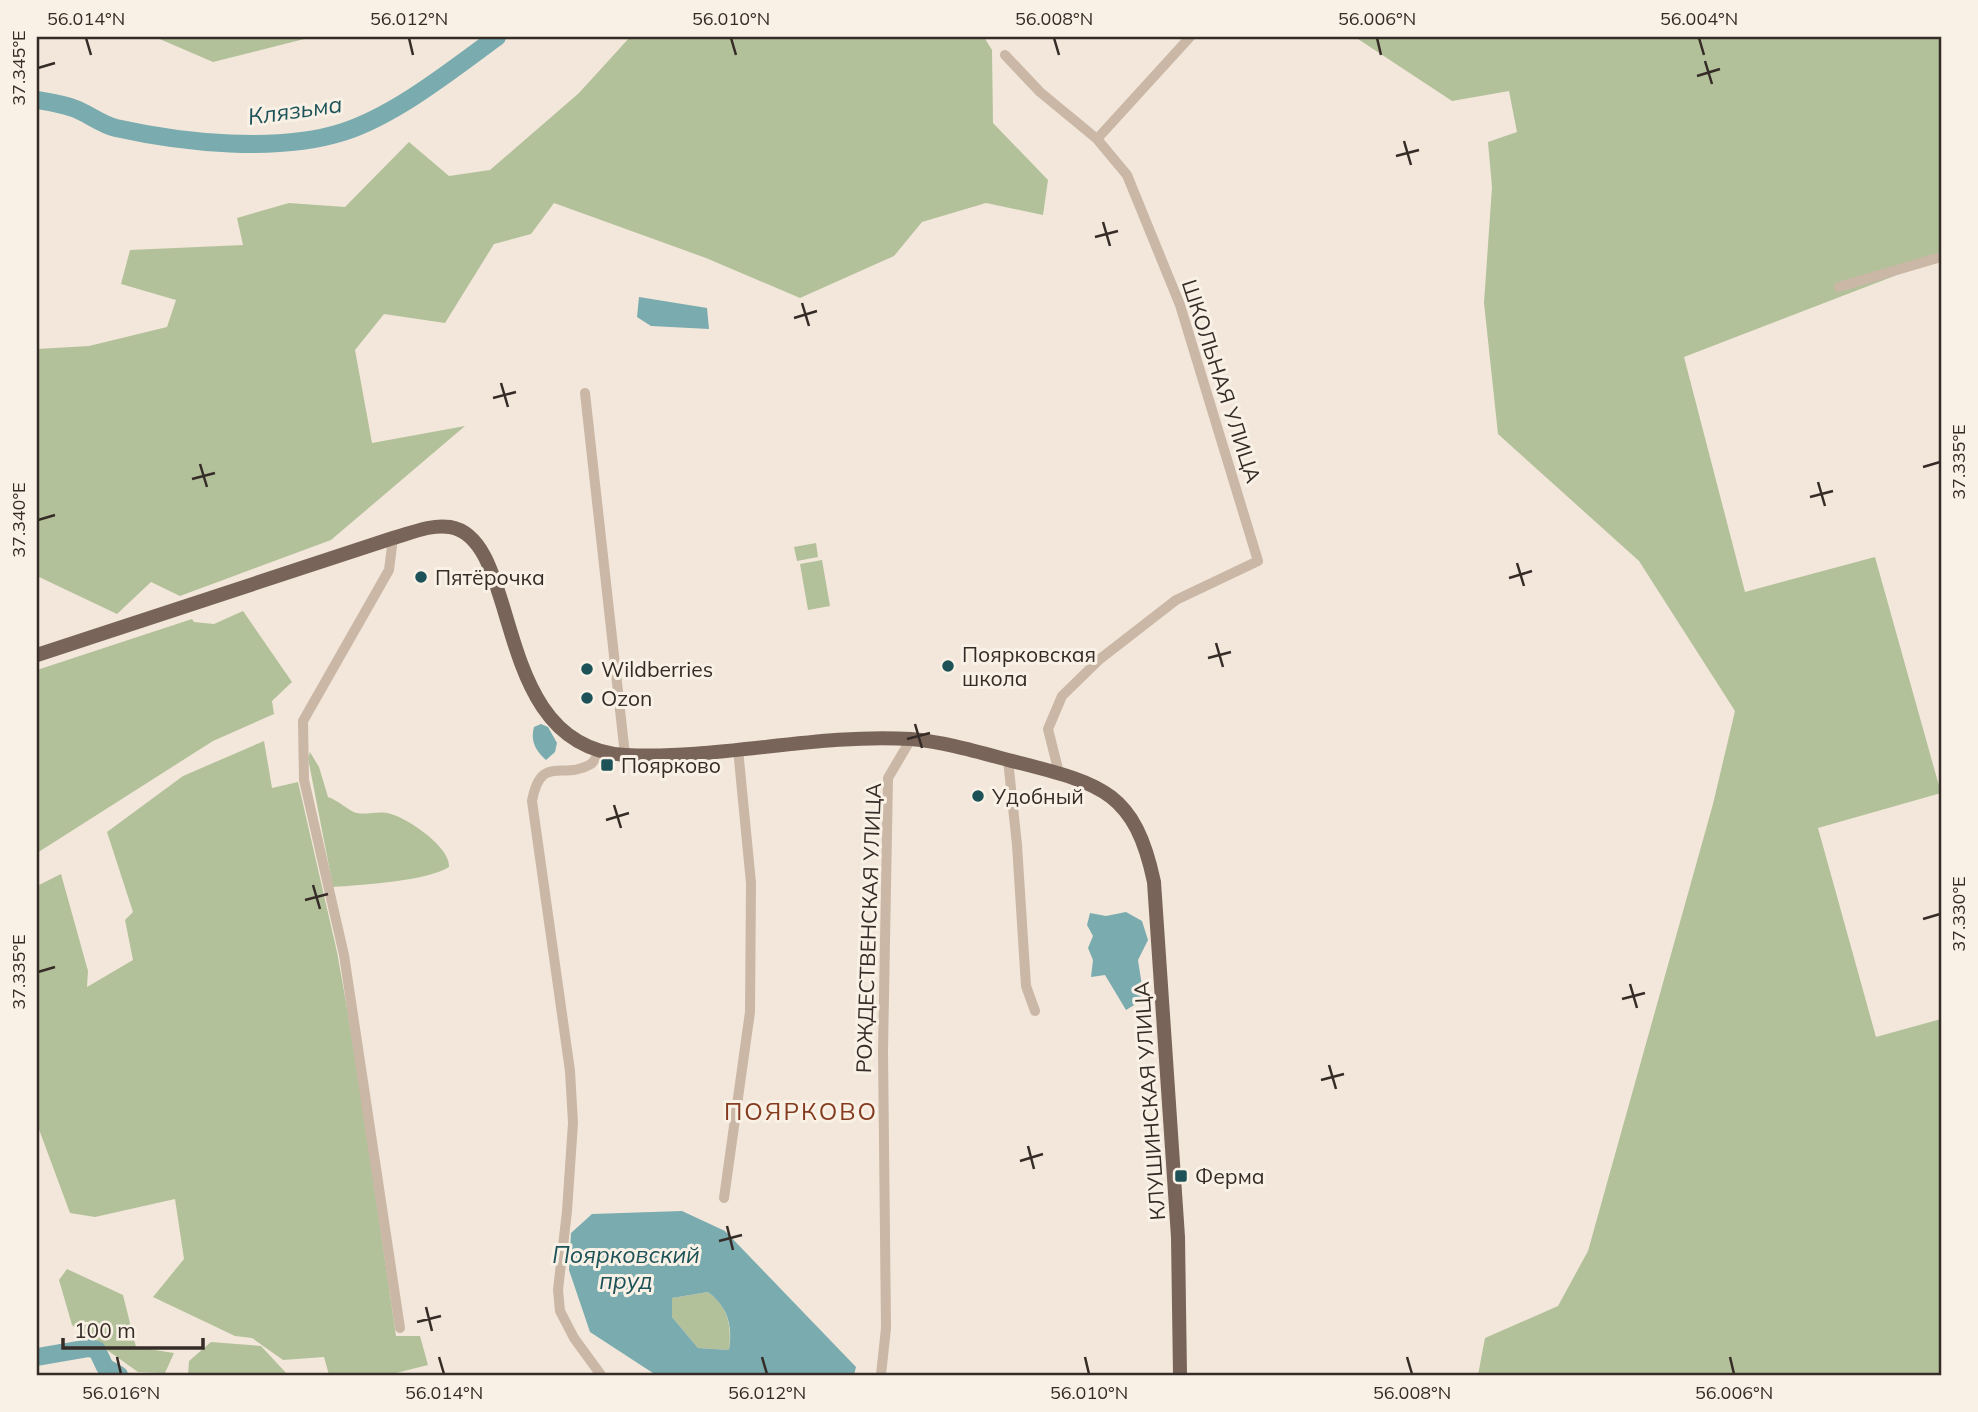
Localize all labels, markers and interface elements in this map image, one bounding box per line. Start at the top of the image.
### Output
text: 56.014°N [47,7,125,30]
text: 56.012°N [370,7,448,30]
text: 56.010°N [692,7,770,30]
text: 56.008°N [1015,7,1093,30]
text: 56.006°N [1338,7,1416,30]
text: 56.004°N [1660,7,1738,30]
text: 37.345°E [7,30,30,106]
water label: Клязьма [246,89,344,131]
street label: ШКОЛЬНАЯ УЛИЦА [1177,276,1267,486]
text: 37.335°E [1947,424,1970,500]
text: 37.340°E [7,482,30,558]
place label: Пятёрочка [435,564,545,590]
marker: Пятёрочка [413,569,429,585]
place label: Поярковская школа [962,641,1096,691]
place label: Wildberries [601,656,713,682]
marker: Поярковская школа [940,658,956,674]
marker: Wildberries [579,661,595,677]
place label: Ozon [601,685,652,711]
marker: Ozon [579,690,595,706]
place label: Поярково [621,752,721,778]
marker: Поярково [599,757,615,773]
street label: РОЖДЕСТВЕНСКАЯ УЛИЦА [850,782,886,1074]
place label: Удобный [991,783,1084,809]
marker: Удобный [970,788,986,804]
text: 37.330°E [1947,876,1970,952]
text: 37.335°E [7,934,30,1010]
street label: КЛУШИНСКАЯ УЛИЦА [1128,980,1170,1221]
district label: ПОЯРКОВО [724,1096,878,1126]
place label: Ферма [1195,1163,1265,1189]
marker: Ферма [1173,1168,1189,1184]
water label: Поярковский пруд [552,1240,700,1295]
scale bar [63,1307,203,1351]
text: 100 m [74,1317,136,1343]
text: 56.016°N [82,1381,160,1404]
text: 56.014°N [405,1381,483,1404]
text: 56.012°N [728,1381,806,1404]
text: 56.010°N [1050,1381,1128,1404]
text: 56.008°N [1373,1381,1451,1404]
text: 56.006°N [1695,1381,1773,1404]

